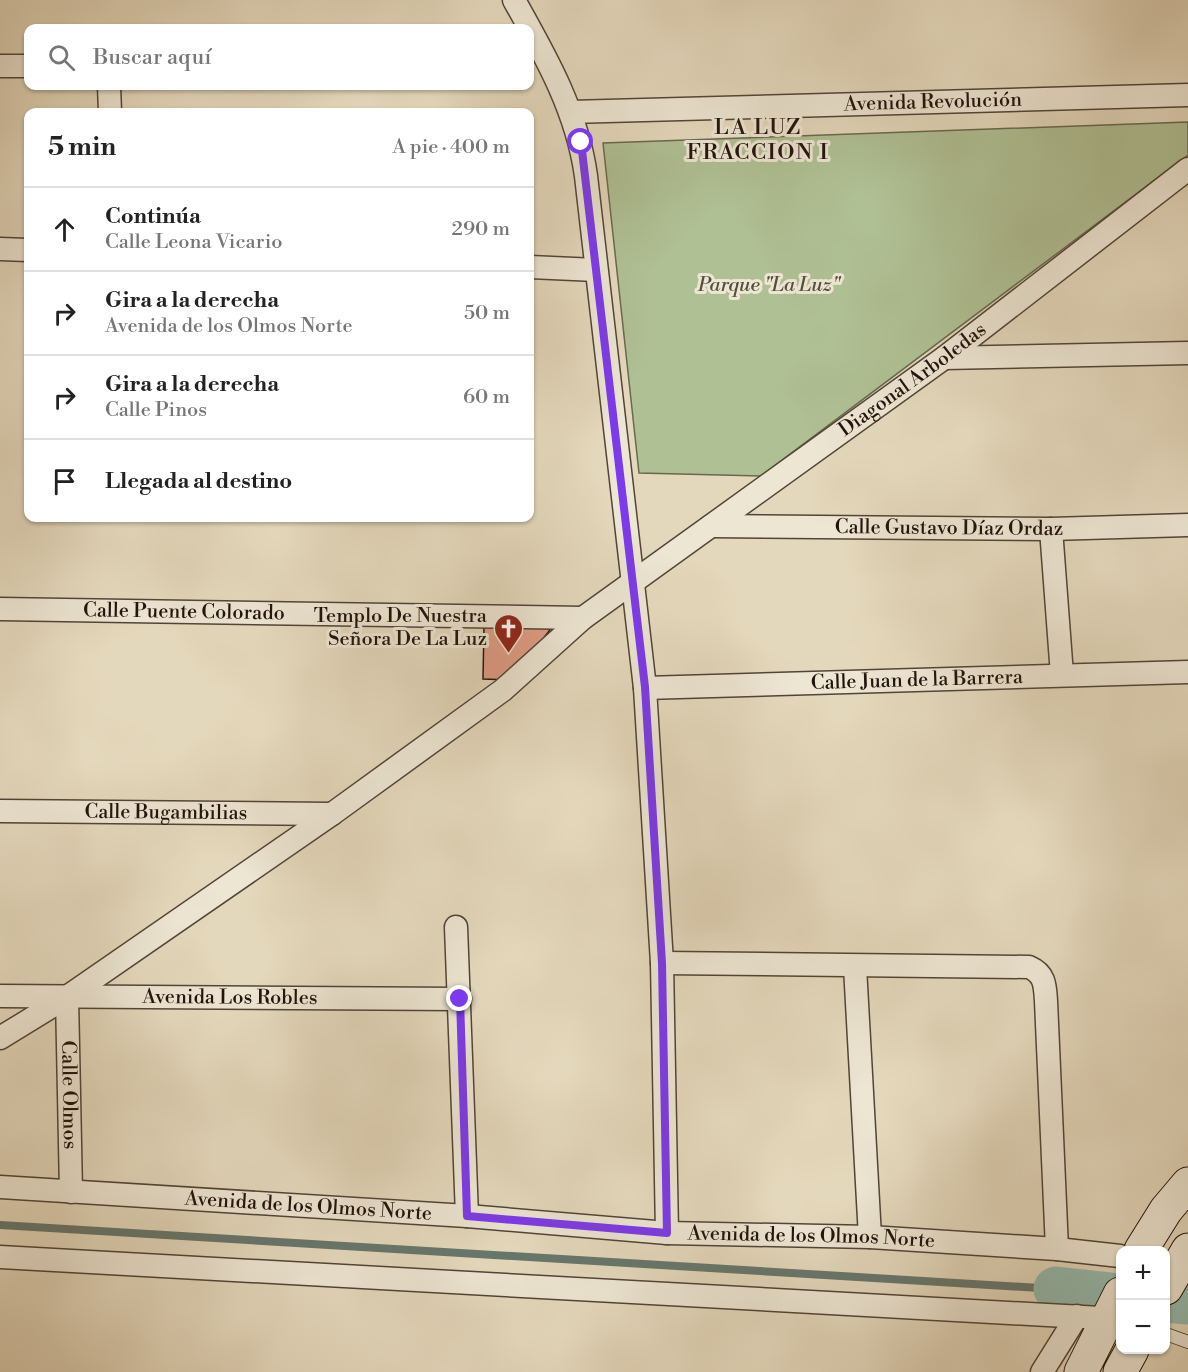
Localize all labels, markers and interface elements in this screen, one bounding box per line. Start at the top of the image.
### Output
search box [24,24,534,90]
icon: search [45,41,78,74]
text: Buscar aquí [93,44,211,71]
street label: Avenida Revolución [842,87,1022,117]
district label: LA LUZ FRACCION I [687,114,829,166]
route start [567,128,593,154]
text: 5 min [48,131,116,163]
text: A pie · 400 m [392,135,510,160]
text: Continúa [105,203,201,230]
icon: ahead [48,213,81,246]
text: 290 m [452,217,510,242]
text: Calle Leona Vicario [105,230,283,255]
park label: Parque "La Luz" [697,273,842,298]
text: Gira a la derecha [105,287,279,314]
icon: right [48,297,81,330]
text: 50 m [464,301,510,326]
text: Avenida de los Olmos Norte [105,314,353,339]
street label: Diagonal Arboledas [834,317,991,442]
text: Gira a la derecha [105,371,279,398]
icon: right [48,381,81,414]
text: 60 m [463,385,510,410]
text: Calle Pinos [105,398,207,423]
icon: arrive [48,465,81,498]
text: Llegada al destino [105,468,292,495]
street label: Calle Gustavo Díaz Ordaz [835,515,1064,542]
street label: Calle Puente Colorado [83,598,285,626]
place label: Templo De Nuestra Señora De La Luz [314,604,488,652]
church icon: Templo De Nuestra Señora De La Luz [492,612,524,654]
street label: Calle Juan de la Barrera [810,664,1024,696]
street label: Calle Bugambilias [84,799,248,826]
street label: Avenida Los Robles [141,984,318,1011]
route end [446,985,472,1011]
street label: Calle Olmos [55,1040,83,1150]
street label: Avenida de los Olmos Norte [183,1186,433,1226]
street label: Avenida de los Olmos Norte [686,1221,936,1254]
map controls [1116,1246,1170,1354]
button: + [1116,1246,1170,1300]
button: − [1116,1300,1170,1354]

